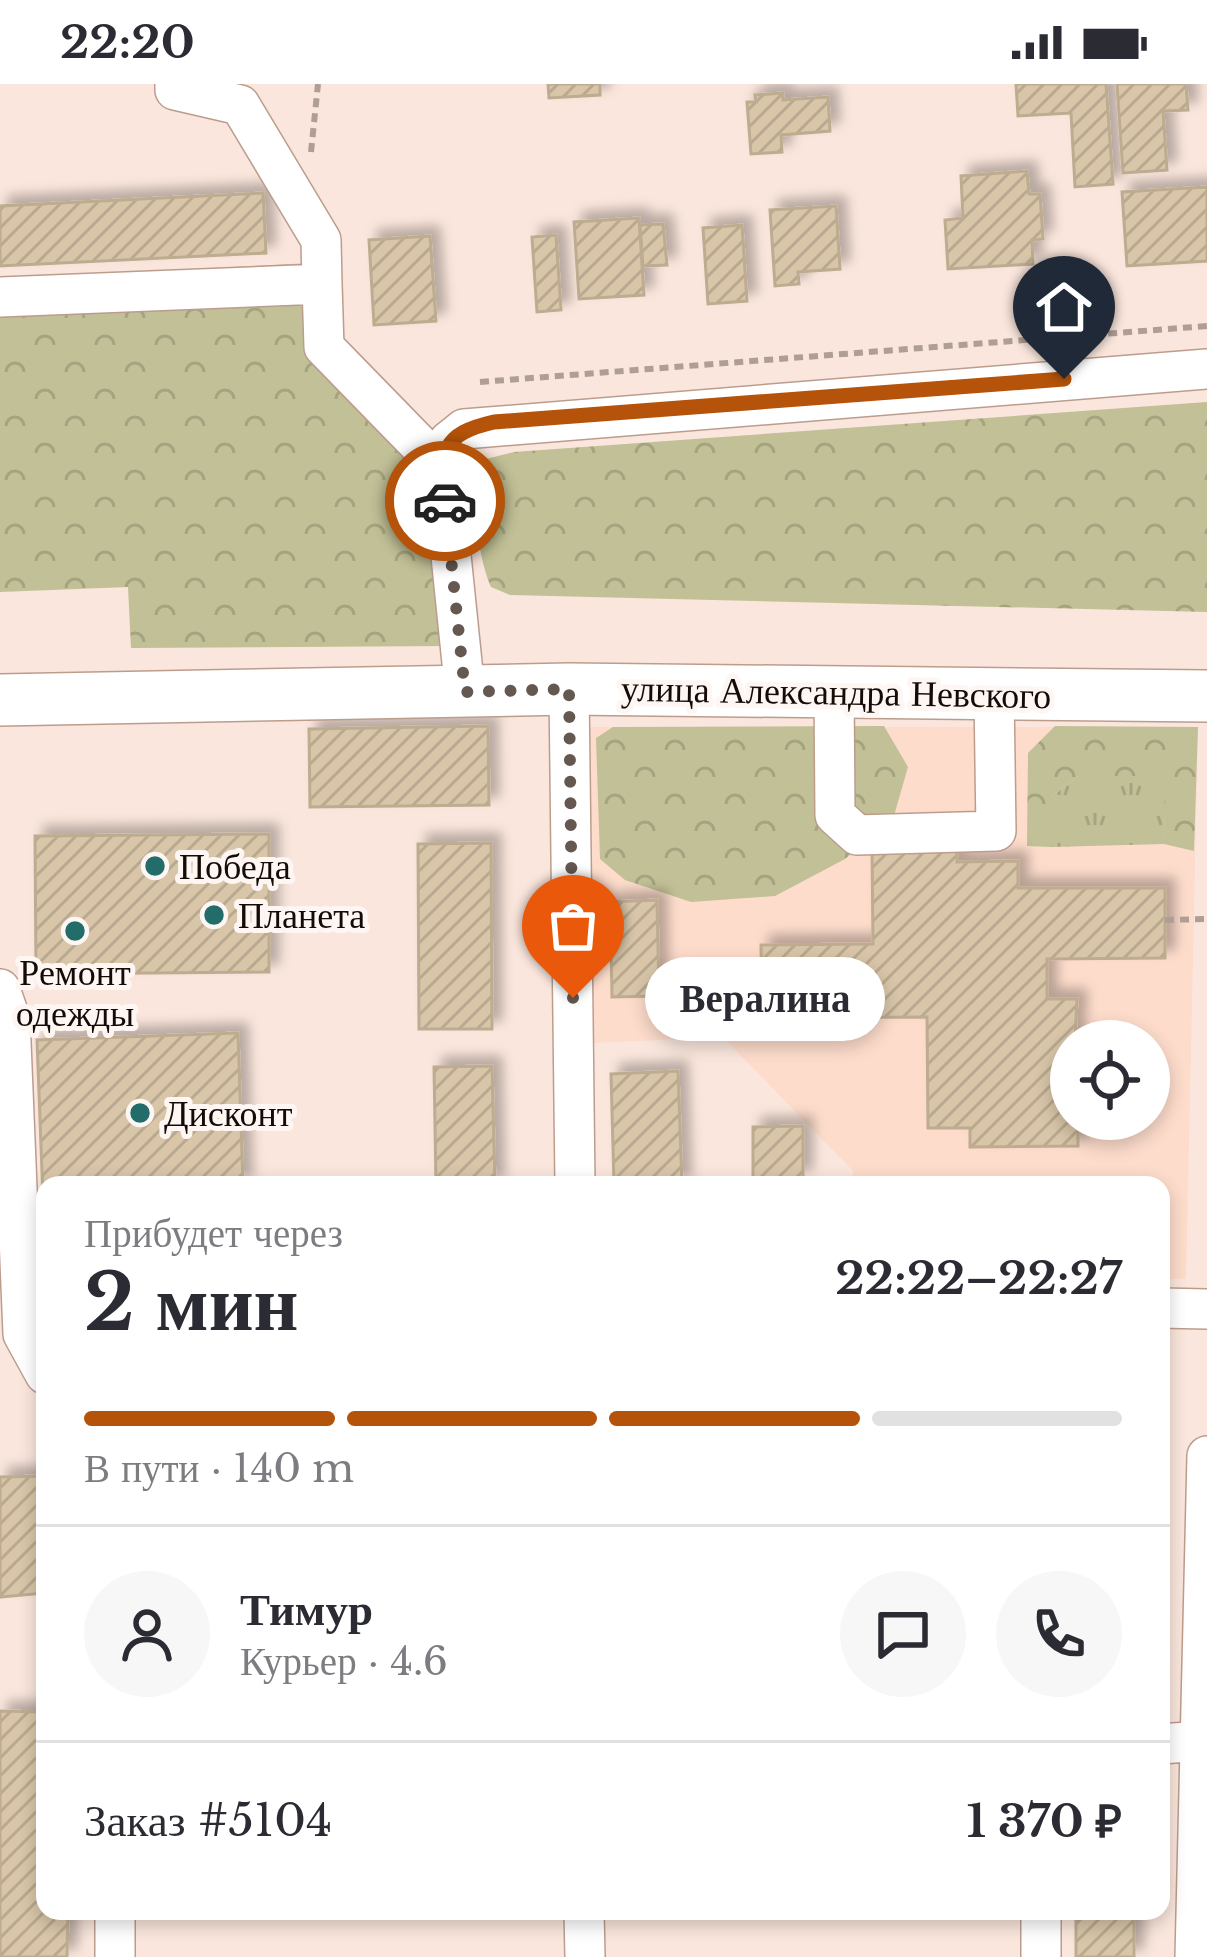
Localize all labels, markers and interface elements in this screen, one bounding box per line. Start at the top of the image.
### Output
text: 22:20 [60,14,195,70]
pin [1013,256,1115,379]
icon: home [1031,274,1097,340]
courier [385,441,505,561]
icon: car [412,468,478,534]
street label: улица Александра Невского [620,666,1052,718]
place label: Победа [179,844,291,889]
marker: Победа [142,853,168,879]
pin [522,875,624,998]
place label: Планета [238,893,365,938]
icon: bag [540,893,606,959]
marker: Планета [201,902,227,928]
marker: Ремонт одежды [62,918,88,944]
place label: Ремонт одежды [16,950,134,1036]
callout: Вералина [645,956,885,1040]
text: Вералина [679,974,851,1023]
map controls [1050,1020,1170,1140]
button: locate [1050,1020,1170,1140]
place label: Дисконт [164,1091,293,1136]
marker: Дисконт [127,1100,153,1126]
text: Прибудет через [84,1209,343,1258]
text: 22:22–22:27 [835,1250,1122,1306]
text: 2 мин [84,1254,299,1351]
text: В пути · 140 m [84,1444,354,1493]
button: person [84,1571,210,1697]
button: chat [840,1571,966,1697]
button: phone [996,1571,1122,1697]
text: Тимур [240,1581,373,1637]
text: Курьер · 4.6 [240,1637,448,1686]
text: Заказ #5104 [84,1792,332,1848]
text: 1 370 ₽ [966,1793,1122,1849]

